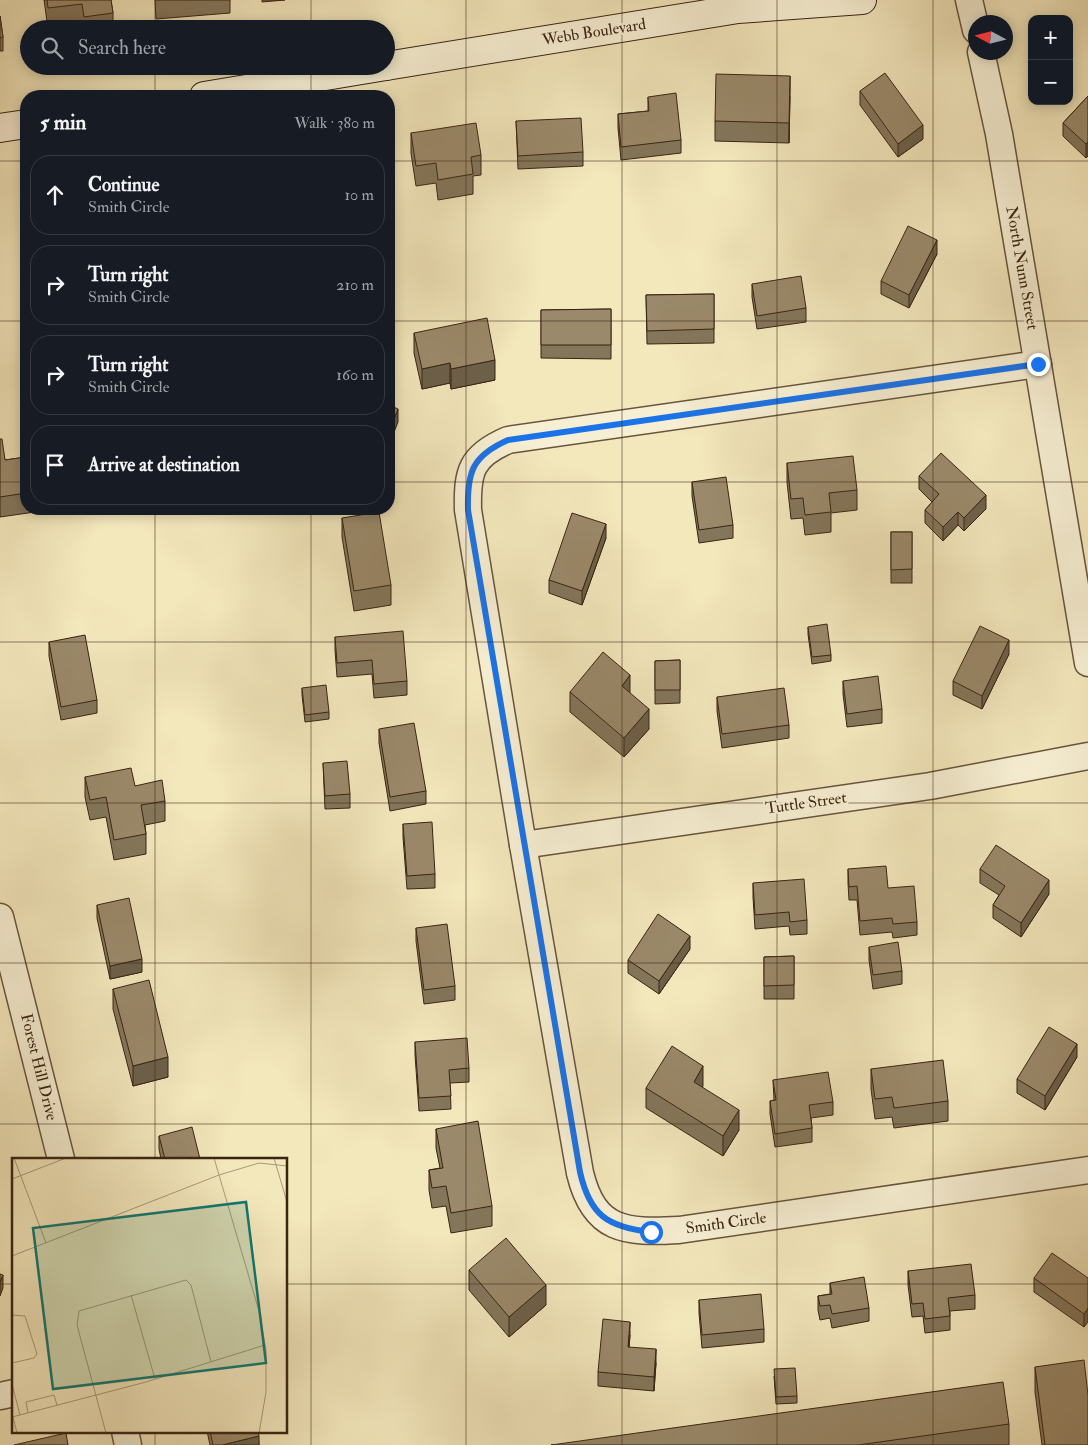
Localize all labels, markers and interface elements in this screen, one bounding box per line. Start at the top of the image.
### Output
street label: Webb Boulevard [540,14,648,50]
north arrow [968,15,1013,60]
map controls [1028,15,1073,105]
button: + [1028,15,1073,60]
search box [20,20,395,75]
icon: search [38,34,66,62]
text: Search here [78,36,166,60]
button: − [1028,60,1073,105]
text: 5 min [40,109,86,136]
text: Walk · 380 m [294,113,375,133]
text: Continue [88,173,159,197]
icon: ahead [41,181,69,209]
text: 10 m [344,185,374,205]
text: Smith Circle [88,197,169,217]
street label: North Nunn Street [1001,205,1043,331]
text: Turn right [88,263,168,287]
icon: right [41,271,69,299]
text: 210 m [336,275,374,295]
text: Smith Circle [88,287,169,307]
text: Turn right [88,353,168,377]
route end [1027,353,1050,376]
icon: right [41,361,69,389]
text: 160 m [336,365,374,385]
text: Smith Circle [88,377,169,397]
icon: arrive [41,451,69,479]
text: Arrive at destination [88,453,240,477]
street label: Tuttle Street [764,787,848,819]
street label: Forest Hill Drive [16,1011,62,1123]
inset map [12,1158,288,1432]
street label: Smith Circle [684,1207,768,1239]
route start [640,1221,663,1244]

